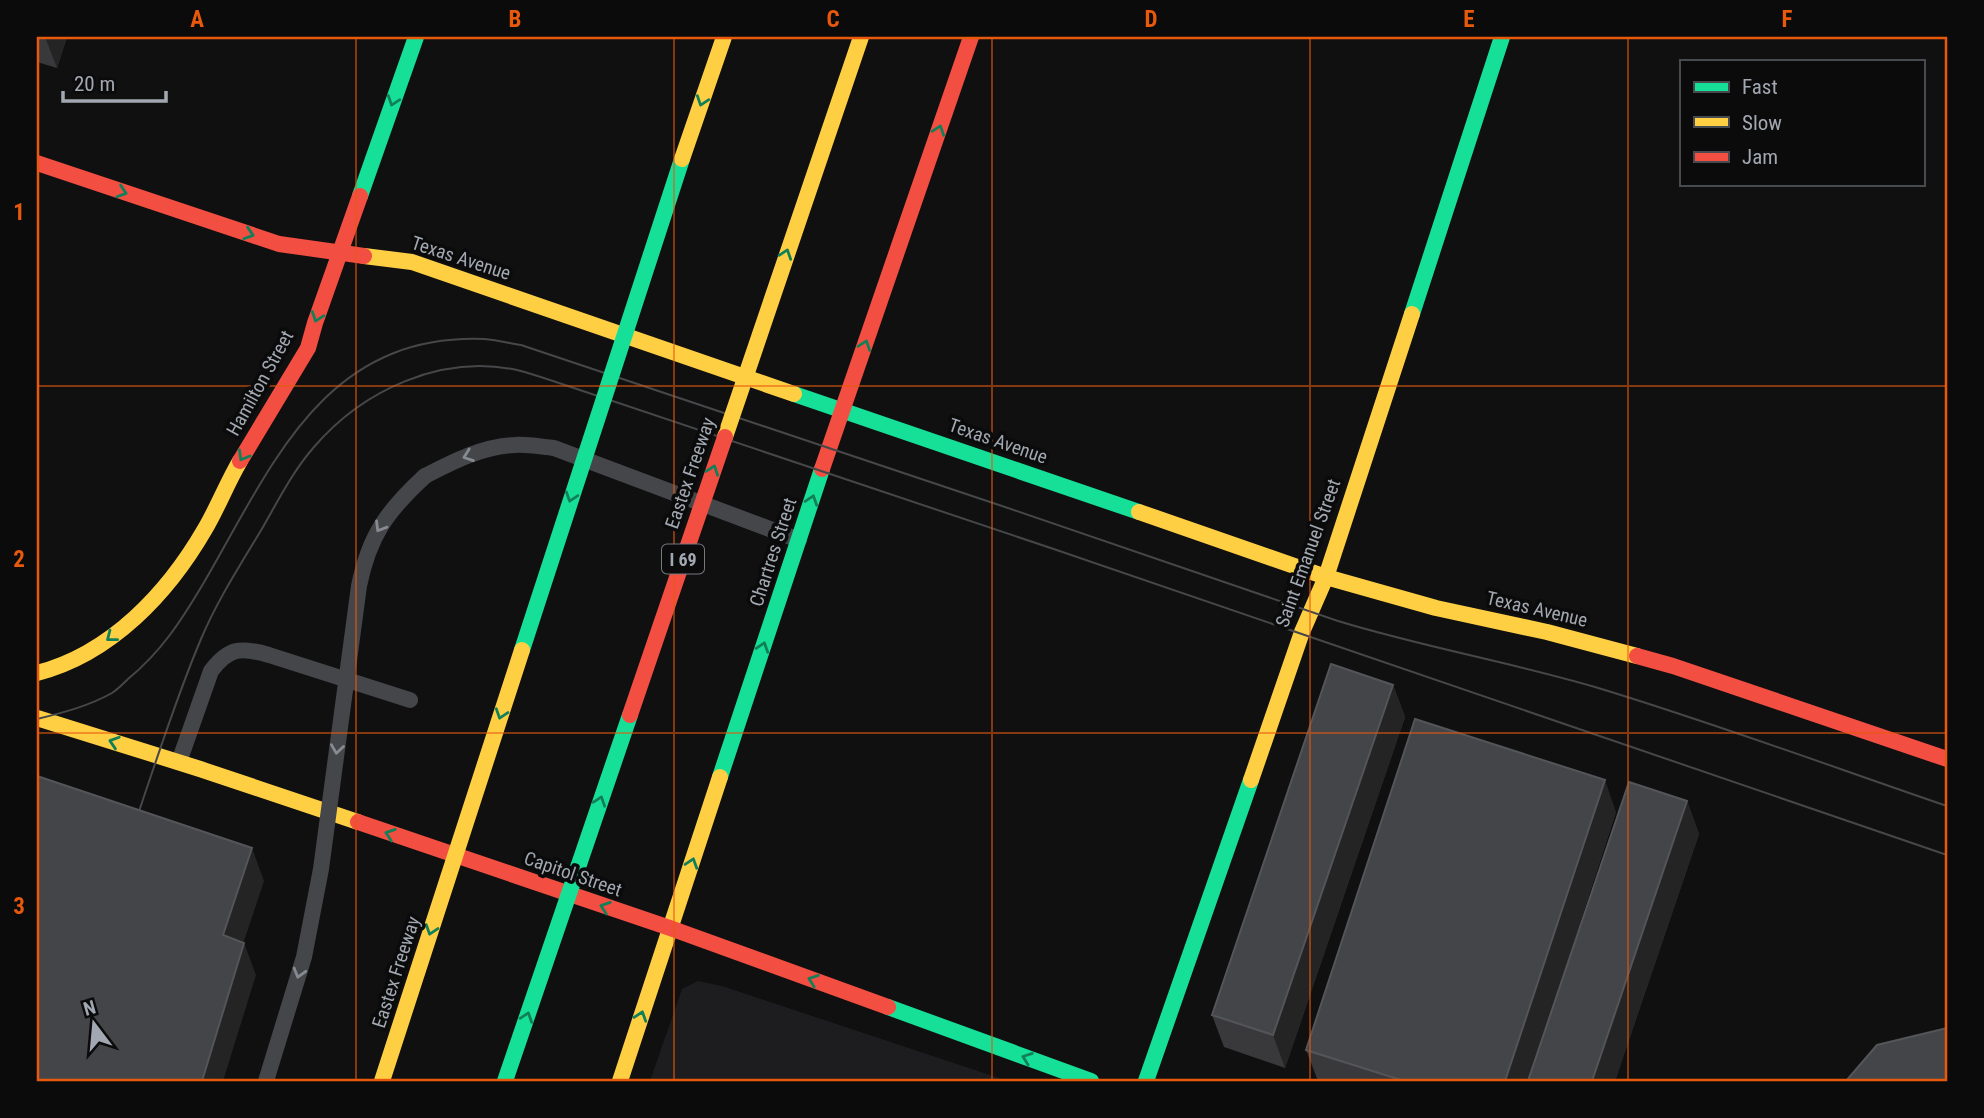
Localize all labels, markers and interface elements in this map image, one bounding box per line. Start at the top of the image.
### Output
text: A [190,6,204,33]
text: B [509,6,521,33]
text: C [826,6,840,33]
text: D [1145,6,1158,33]
text: E [1463,6,1475,33]
text: F [1782,6,1793,33]
scale bar [63,60,166,104]
legend [1680,60,1924,186]
text: 20 m [74,72,115,96]
text: Fast [1742,75,1778,99]
one-way arrow [387,95,401,107]
one-way arrow [696,95,710,107]
text: Slow [1742,111,1782,135]
one-way arrow [931,124,945,136]
text: Jam [1742,145,1778,169]
one-way arrow [116,184,128,198]
text: 1 [13,199,25,226]
one-way arrow [243,226,255,240]
street label: Texas Avenue [408,231,514,285]
one-way arrow [778,249,792,261]
one-way arrow [311,310,325,322]
street label: Hamilton Street [222,326,298,440]
one-way arrow [857,339,871,351]
street label: Texas Avenue [946,413,1051,469]
street label: Eastex Freeway [660,414,720,532]
one-way arrow [238,448,251,461]
one-way arrow [463,448,475,462]
one-way arrow [705,464,719,476]
street label: Saint Emanuel Street [1271,476,1345,630]
one-way arrow [565,491,579,503]
one-way arrow [804,494,818,507]
street label: Chartres Street [745,495,801,609]
one-way arrow [375,520,388,533]
road number: I 69 [662,544,704,574]
text: 2 [13,546,25,573]
street label: Texas Avenue [1484,586,1590,632]
one-way arrow [106,629,118,642]
one-way arrow [755,642,770,654]
one-way arrow [495,707,509,720]
one-way arrow [108,736,120,751]
one-way arrow [330,743,345,755]
one-way arrow [592,796,606,808]
one-way arrow [384,828,396,842]
street label: Capitol Street [521,847,625,901]
one-way arrow [684,858,698,870]
text: 3 [13,893,25,920]
one-way arrow [600,901,612,915]
street label: Eastex Freeway [367,913,425,1031]
one-way arrow [425,924,439,936]
one-way arrow [293,967,308,979]
one-way arrow [807,974,819,988]
north arrow [60,988,130,1058]
text: N [81,995,98,1021]
one-way arrow [519,1011,533,1023]
one-way arrow [633,1011,647,1023]
one-way arrow [1021,1052,1033,1066]

